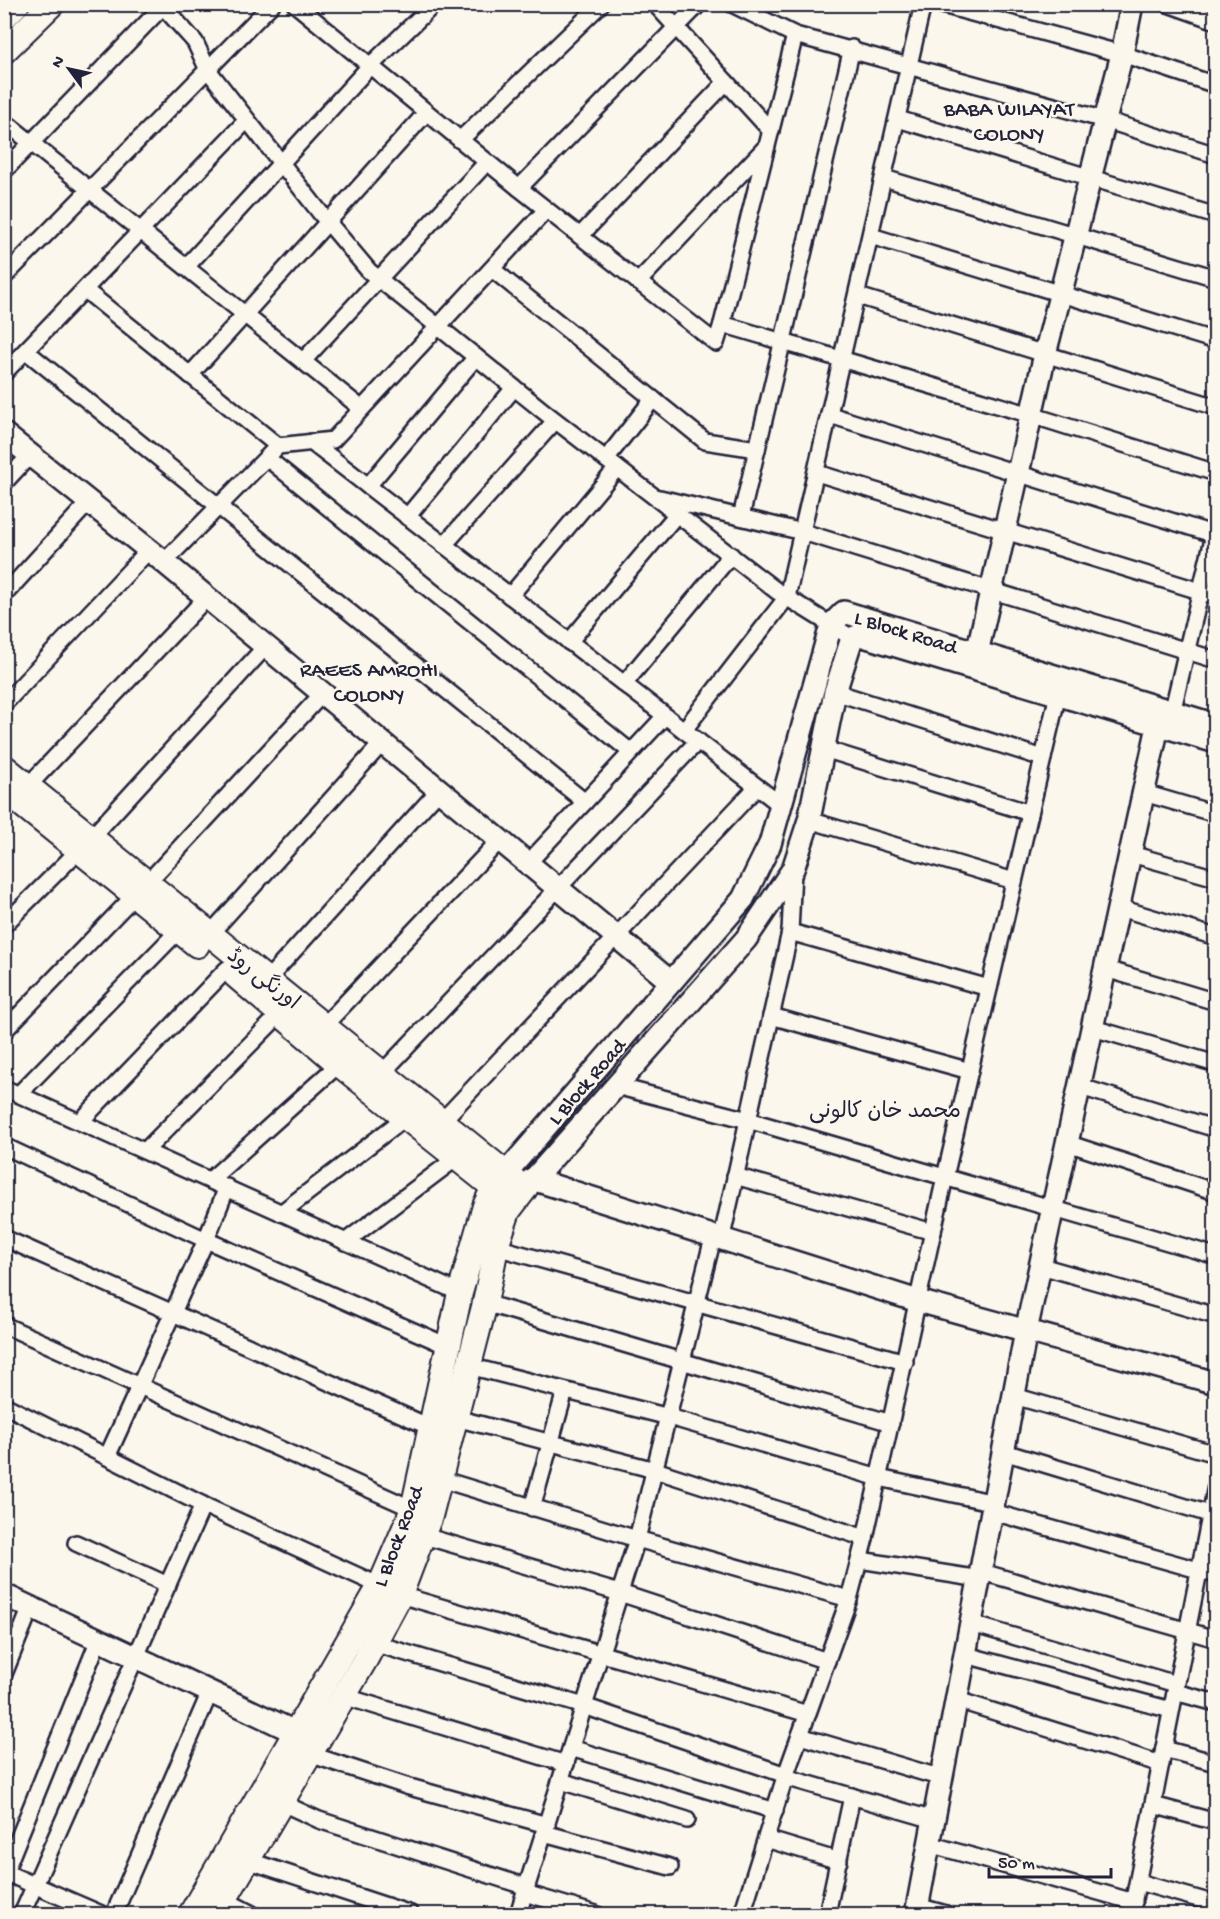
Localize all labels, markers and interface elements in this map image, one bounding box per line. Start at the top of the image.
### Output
north arrow [39,39,99,99]
text: N [49,53,70,72]
district label: BABA WILAYAT COLONY [943,98,1076,149]
street label: L Block Road [851,607,961,662]
district label: RAEES AMROHI COLONY [300,659,438,710]
street label: اورنگی روڈ [221,942,305,1017]
street label: L Block Road [544,1034,634,1132]
district label: محمد خان کالونی [809,1100,961,1126]
street label: L Block Road [370,1482,432,1591]
scale bar [989,1841,1110,1879]
text: 50 m [998,1854,1035,1875]

